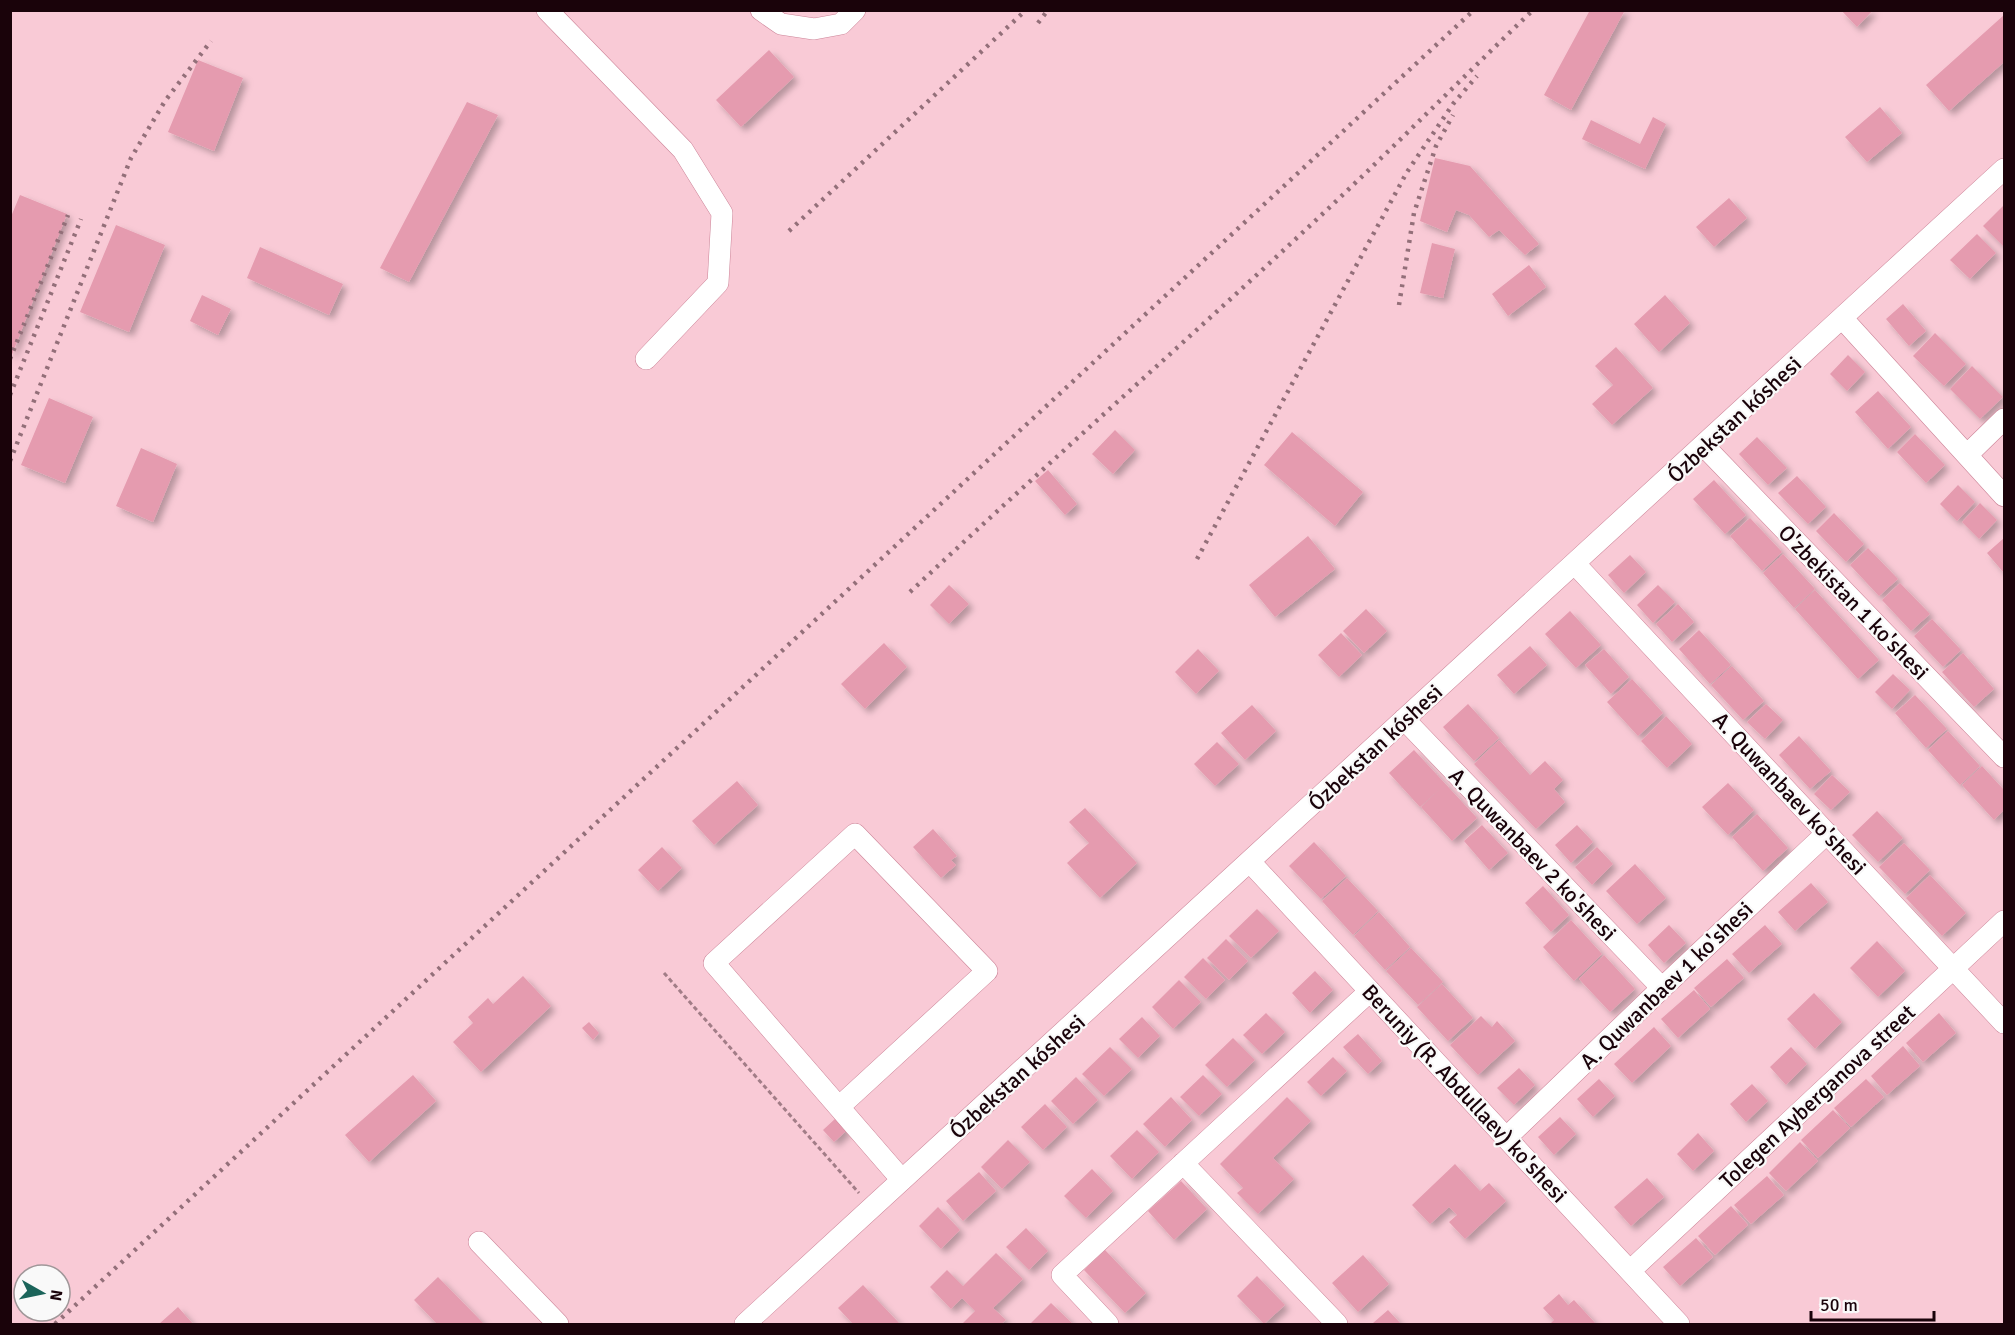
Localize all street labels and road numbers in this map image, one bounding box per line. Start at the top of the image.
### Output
street label: Ózbekstan kóshesi [1662,350,1807,488]
street label: O'zbekistan 1 ko'shesi [1773,519,1935,686]
street label: Ózbekstan kóshesi [1303,678,1448,816]
street label: A. Quwanbaev ko'shesi [1707,706,1872,881]
street label: A. Quwanbaev 2 ko'shesi [1443,762,1622,946]
street label: A. Quwanbaev 1 ko'shesi [1574,896,1758,1075]
street label: Beruniy (R. Abdullaev) ko'shesi [1356,979,1573,1208]
street label: Tolegen Ayberganova street [1714,998,1921,1194]
street label: Ózbekstan kóshesi [944,1008,1091,1144]

